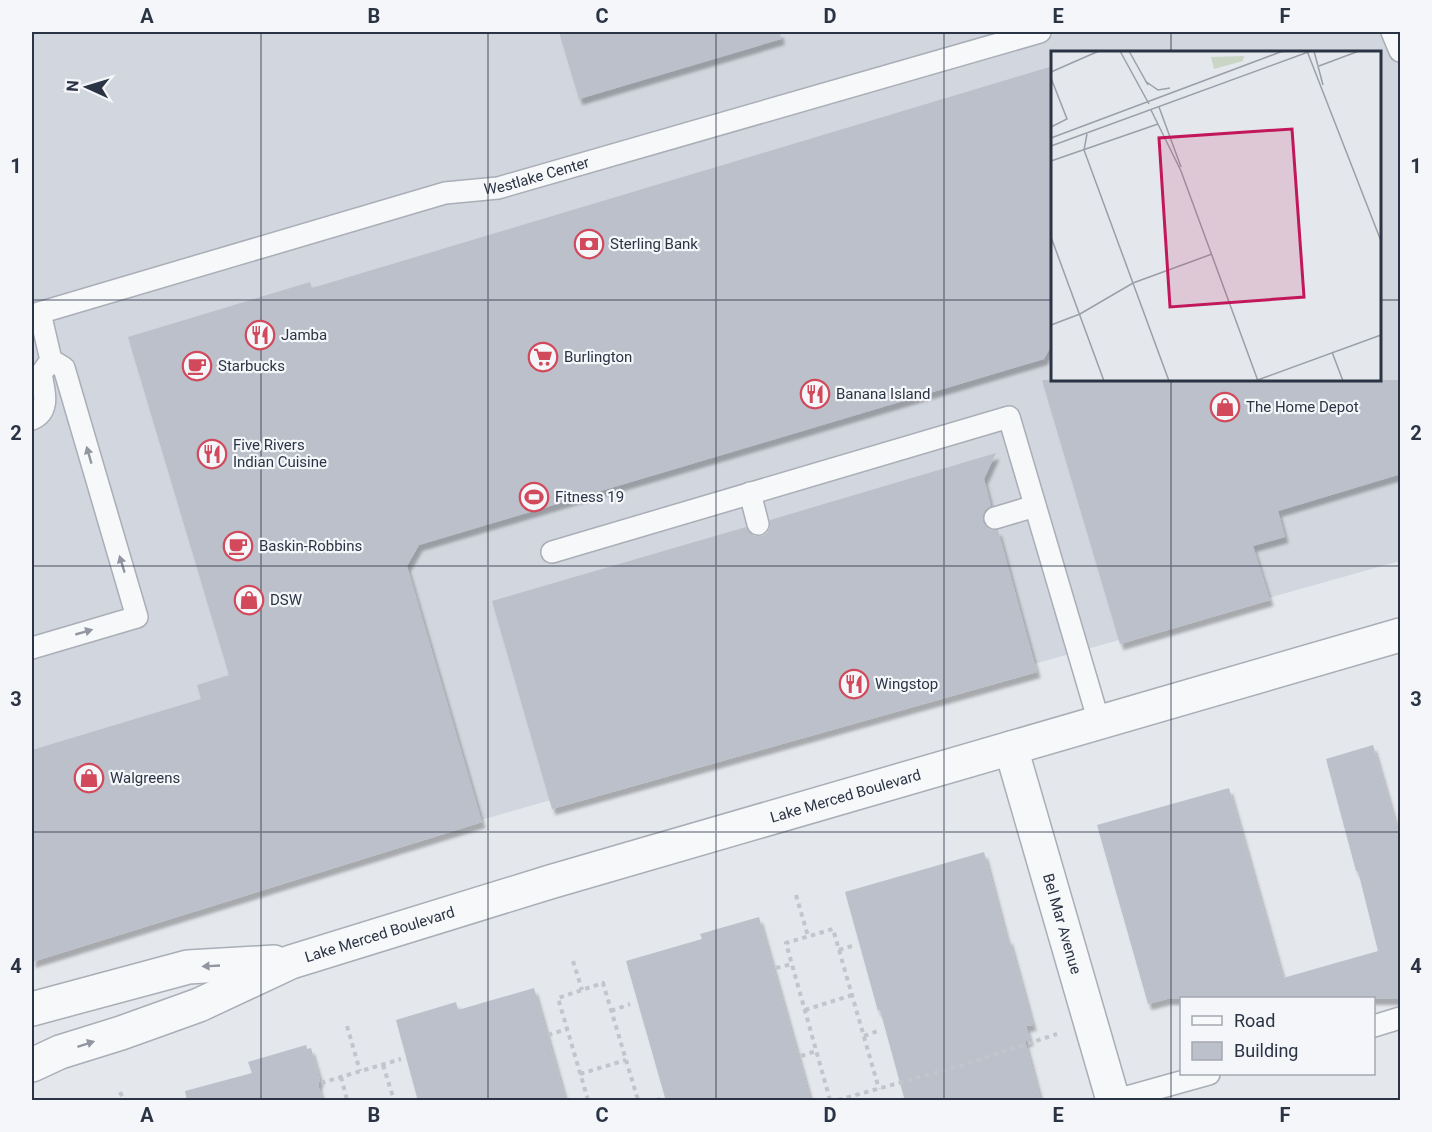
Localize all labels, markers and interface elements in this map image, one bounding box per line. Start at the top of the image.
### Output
text: A [140,4,154,28]
text: B [368,4,380,28]
text: C [595,4,609,28]
text: D [824,4,837,28]
text: E [1052,4,1064,28]
text: F [1280,4,1291,28]
inset map [1051,51,1381,381]
north arrow [57,57,117,117]
text: N [63,80,82,92]
street label: Westlake Center [483,153,591,198]
text: 1 [10,154,22,178]
text: 1 [1410,154,1422,178]
bank icon: Sterling Bank [573,228,605,260]
place label: Sterling Bank [610,235,698,253]
restaurant icon: Jamba [244,319,276,351]
place label: Jamba [281,326,327,344]
supermarket icon: Burlington [527,341,559,373]
place label: Burlington [564,348,632,366]
cafe icon: Starbucks [181,350,213,382]
place label: Starbucks [218,357,285,375]
restaurant icon: Banana Island [799,378,831,410]
place label: Banana Island [836,385,930,403]
shop icon: The Home Depot [1209,391,1241,423]
place label: The Home Depot [1246,398,1359,416]
text: 2 [10,421,22,445]
text: 2 [1410,421,1422,445]
place label: Five Rivers Indian Cuisine [233,436,327,471]
restaurant icon: Five Rivers Indian Cuisine [196,438,228,470]
one-way arrow [84,446,93,464]
sports icon: Fitness 19 [518,481,550,513]
place label: Fitness 19 [555,488,624,506]
cafe icon: Baskin-Robbins [222,530,254,562]
place label: Baskin-Robbins [259,537,362,555]
one-way arrow [117,555,126,573]
shop icon: DSW [233,584,265,616]
place label: DSW [270,591,302,609]
one-way arrow [75,627,94,637]
restaurant icon: Wingstop [838,668,870,700]
place label: Wingstop [875,675,938,693]
text: 3 [10,687,22,711]
text: 3 [1410,687,1422,711]
shop icon: Walgreens [73,762,105,794]
street label: Lake Merced Boulevard [768,766,923,827]
place label: Walgreens [110,769,180,787]
street label: Bel Mar Avenue [1039,871,1085,976]
street label: Lake Merced Boulevard [303,903,457,966]
text: 4 [10,954,22,978]
text: 4 [1410,954,1422,978]
one-way arrow [202,961,221,970]
legend [1180,997,1375,1075]
text: Road [1234,1010,1275,1031]
one-way arrow [77,1039,95,1048]
text: Building [1234,1040,1298,1061]
text: A [140,1103,154,1127]
text: B [368,1103,380,1127]
text: C [595,1103,609,1127]
text: D [824,1103,837,1127]
text: E [1052,1103,1064,1127]
text: F [1280,1103,1291,1127]

